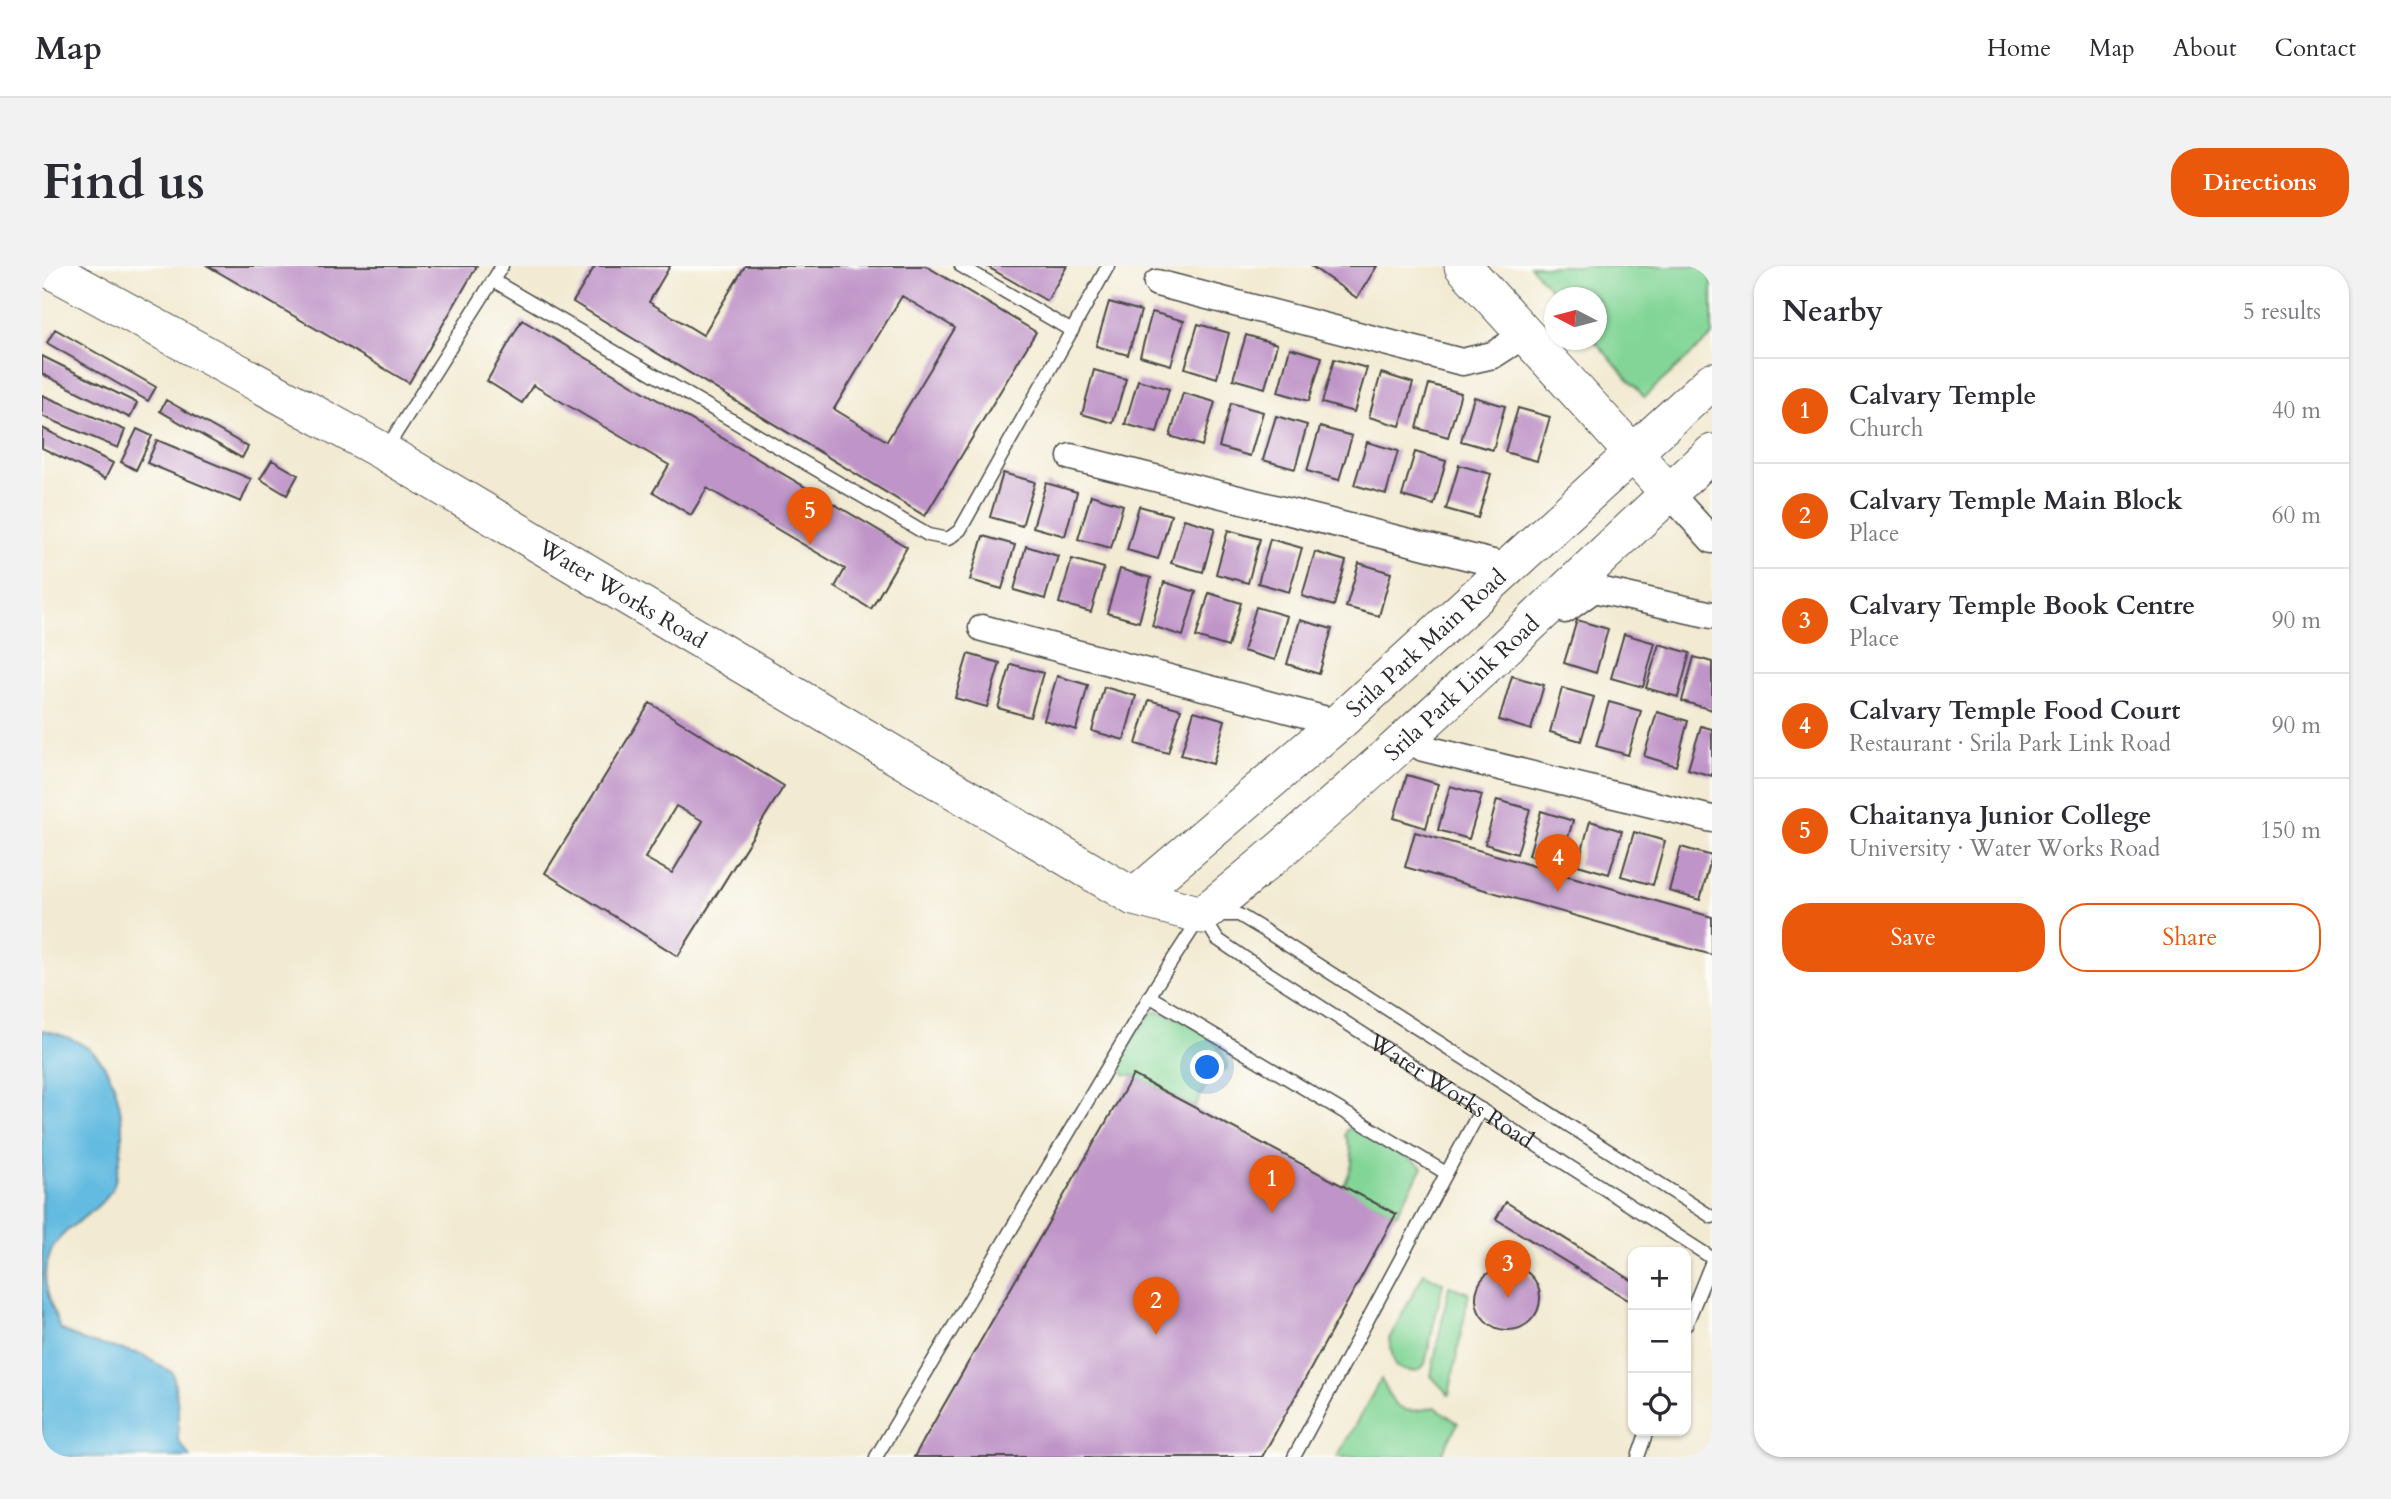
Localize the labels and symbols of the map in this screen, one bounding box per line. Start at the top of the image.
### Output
north arrow [1544,287,1607,350]
pin: 5 [787,487,833,545]
street label: Water Works Road [532,531,713,656]
street label: Srila Park Main Road [1339,561,1513,724]
street label: Srila Park Link Road [1377,607,1546,767]
pin: 4 [1535,834,1581,892]
street label: Water Works Road [1362,1026,1541,1156]
your location [1190,1050,1224,1084]
pin: 1 [1249,1155,1295,1213]
pin: 3 [1485,1240,1531,1298]
pin: 2 [1133,1277,1179,1335]

